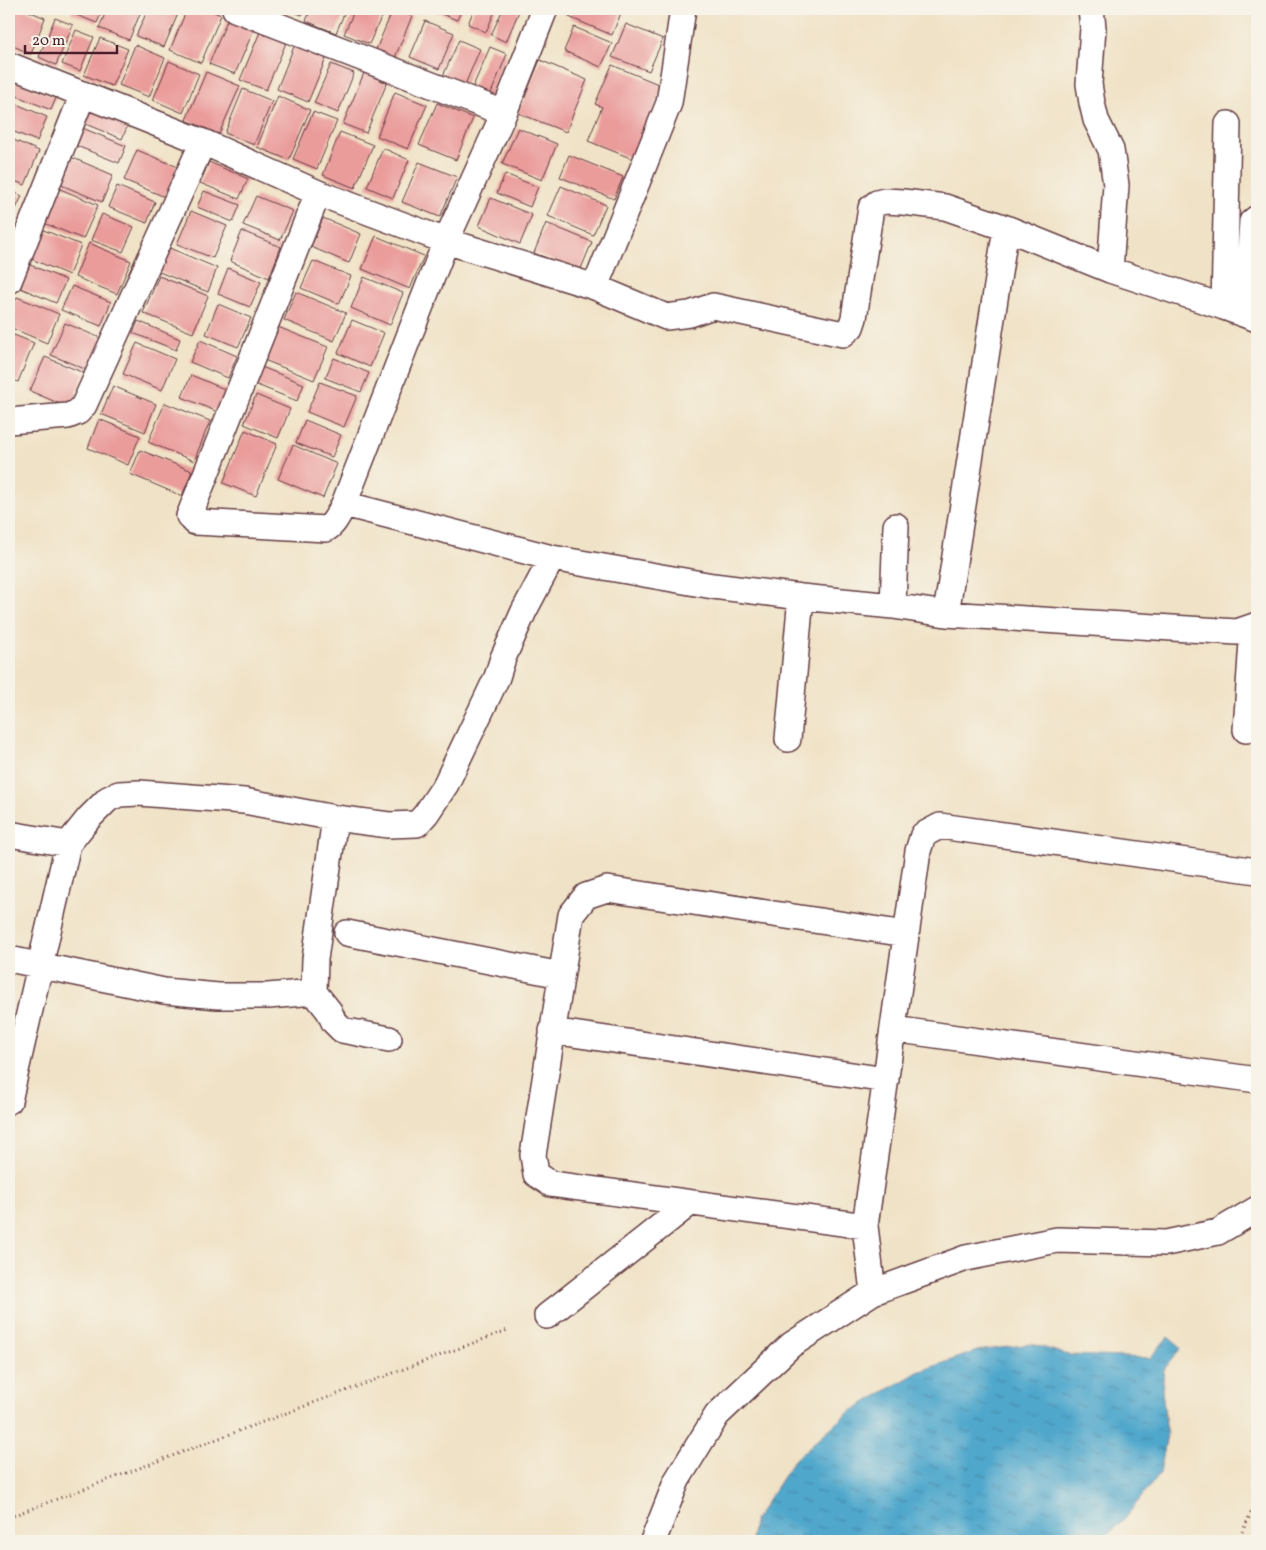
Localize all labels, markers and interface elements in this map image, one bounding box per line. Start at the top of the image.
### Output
scale bar [25,22,118,54]
text: 20 m [32,31,65,52]

